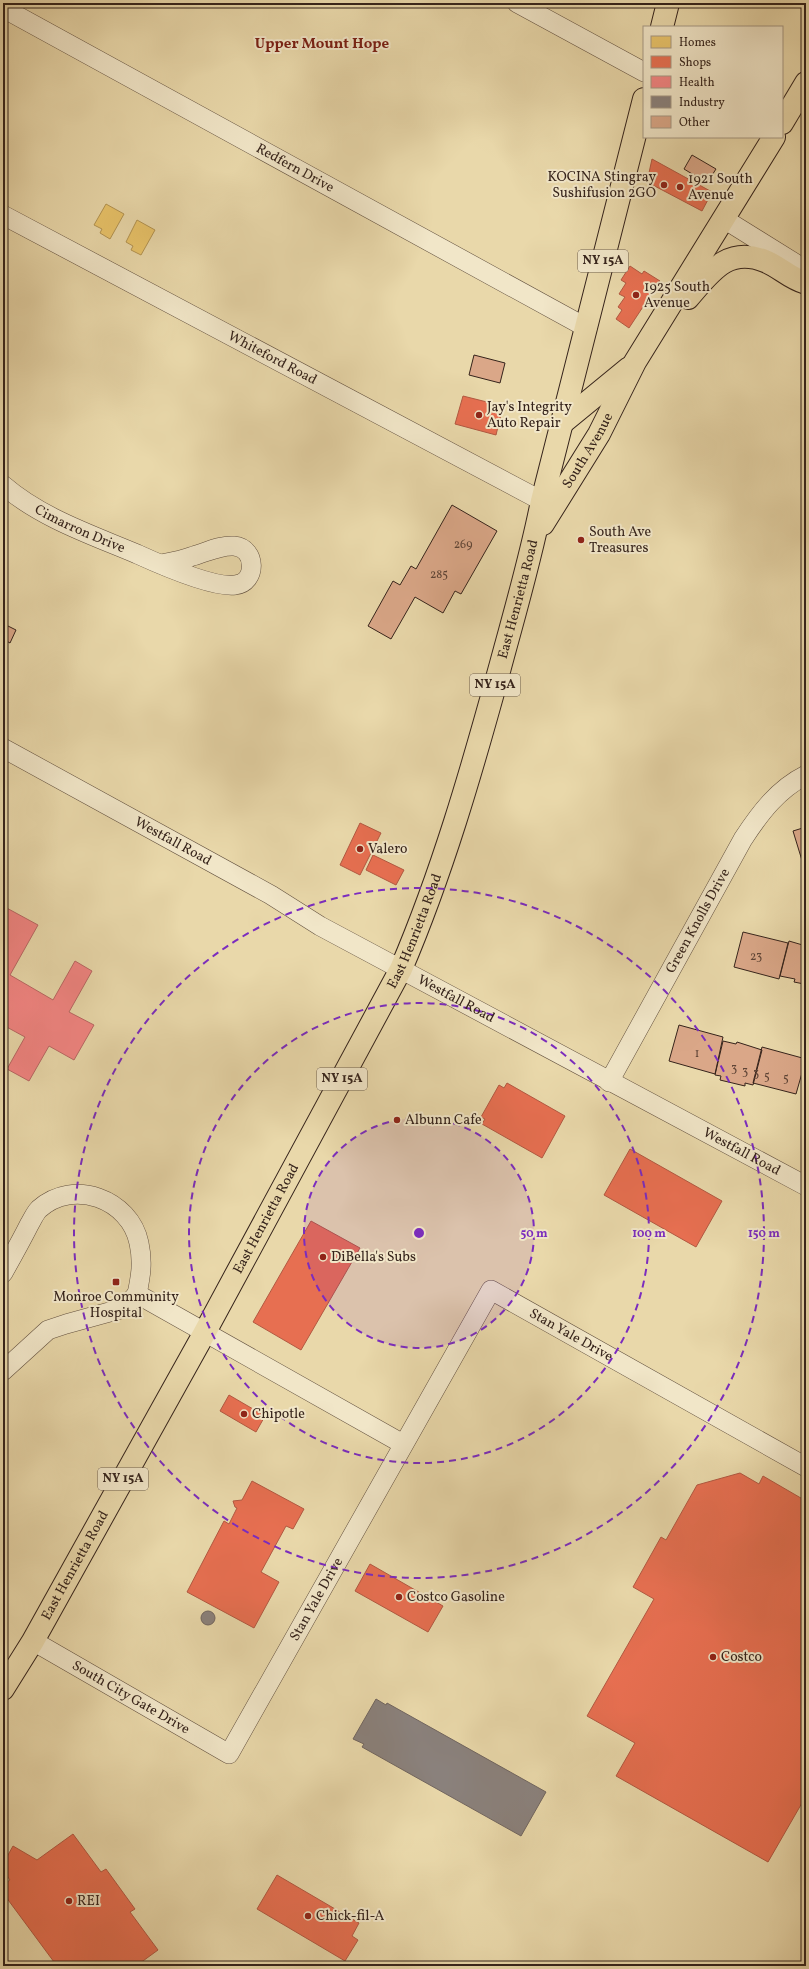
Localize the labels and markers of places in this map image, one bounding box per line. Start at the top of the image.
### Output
place label: KOCINA Stingray Sushifusion 2GO [547,168,656,203]
place label: 1921 South Avenue [688,170,753,205]
marker: KOCINA Stingray Sushifusion 2GO [659,180,669,190]
marker: 1921 South Avenue [675,182,685,192]
place label: 1925 South Avenue [644,278,710,313]
marker: 1925 South Avenue [631,290,641,300]
place label: Jay's Integrity Auto Repair [487,398,572,433]
marker: Jay's Integrity Auto Repair [474,410,484,420]
place label: South Ave Treasures [589,523,651,558]
marker: South Ave Treasures [576,535,586,545]
place label: Valero [368,840,407,859]
marker: Valero [355,844,365,854]
place label: Albunn Cafe [405,1111,482,1130]
marker: Albunn Cafe [392,1115,402,1125]
centre of rings [412,1226,426,1240]
place label: DiBella's Subs [331,1248,416,1267]
marker: DiBella's Subs [318,1252,328,1262]
marker: Monroe Community Hospital [111,1277,121,1287]
place label: Monroe Community Hospital [53,1288,179,1323]
place label: Chipotle [252,1405,305,1424]
marker: Chipotle [239,1409,249,1419]
place label: Costco Gasoline [407,1588,505,1607]
marker: Costco Gasoline [394,1592,404,1602]
place label: Costco [721,1648,762,1667]
marker: Costco [708,1652,718,1662]
place label: REI [77,1892,100,1911]
marker: REI [64,1896,74,1906]
place label: Chick-fil-A [316,1907,385,1926]
marker: Chick-fil-A [303,1911,313,1921]

